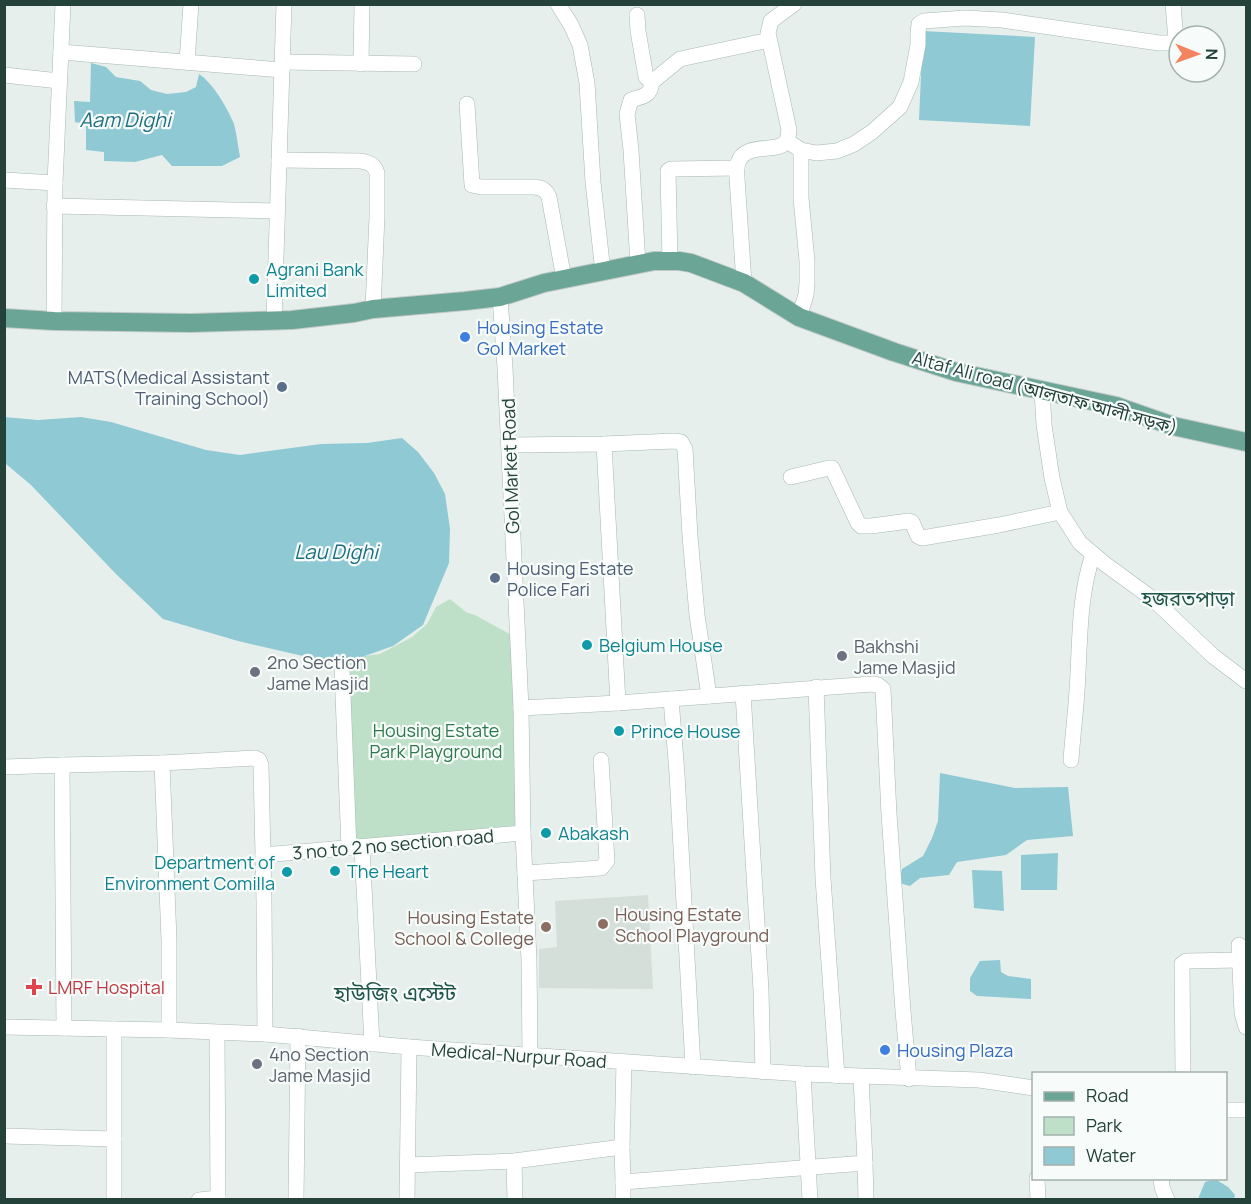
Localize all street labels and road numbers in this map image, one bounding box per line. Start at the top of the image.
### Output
street label: Altaf Ali road (আলতাফ আলী সড়ক) [910,345,1180,439]
street label: Gol Market Road [496,398,524,534]
street label: 3 no to 2 no section road [291,823,495,865]
street label: Medical-Nurpur Road [430,1037,608,1073]

